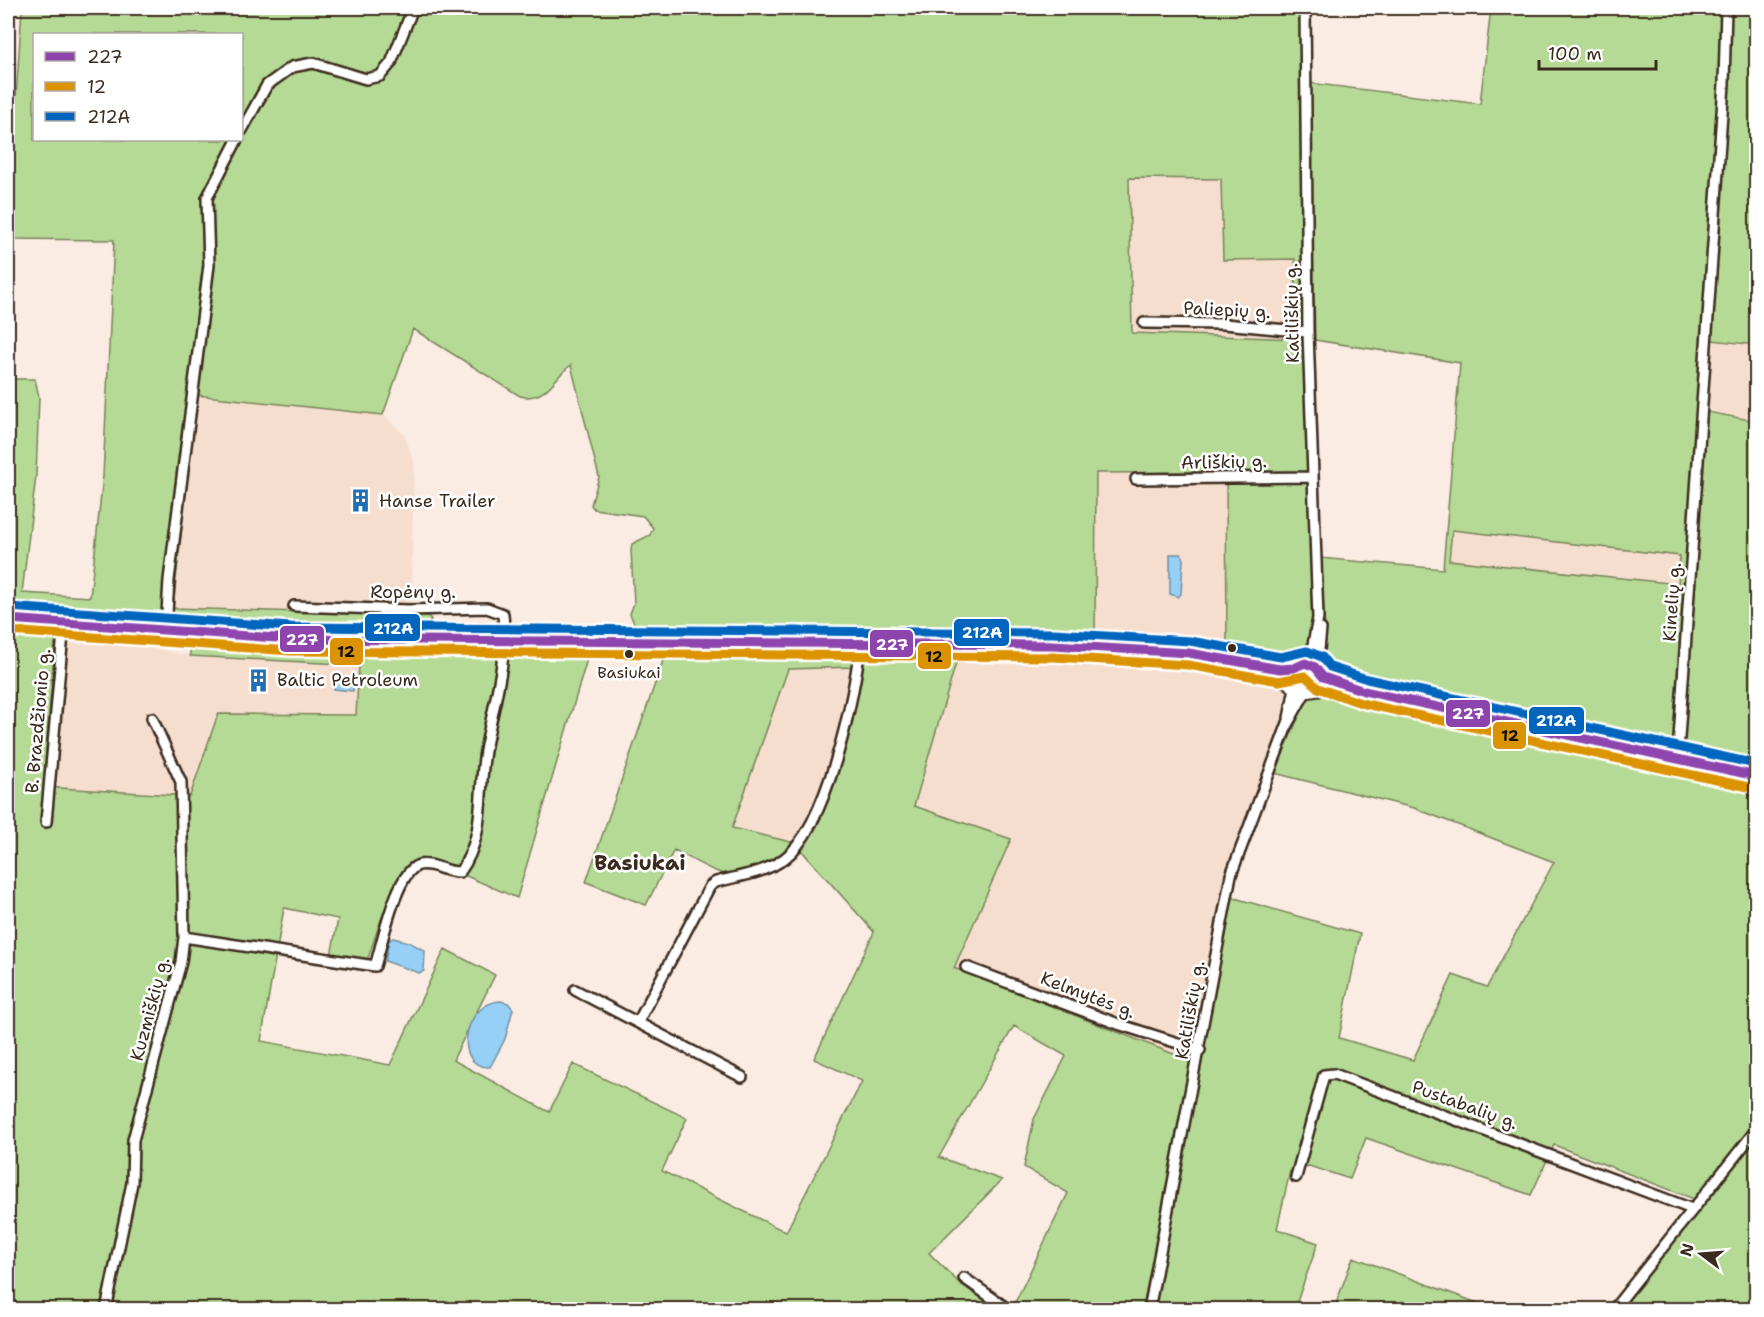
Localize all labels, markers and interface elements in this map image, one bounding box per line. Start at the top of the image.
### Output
legend [33,33,243,141]
scale bar [1539,33,1656,71]
text: 100 m [1548,42,1602,66]
text: 227 [87,45,123,69]
text: 12 [87,75,106,99]
text: 212A [87,105,130,129]
street label: Katiliškių g. [1279,263,1305,363]
street label: Paliepių g. [1183,296,1271,324]
street label: Arliškių g. [1181,449,1267,475]
building icon: Hanse Trailer [348,488,374,514]
place label: Hanse Trailer [379,489,496,513]
street label: Kinelių g. [1657,562,1687,642]
street label: Ropėnų g. [370,580,456,604]
line badge: 212A [364,613,421,642]
text: 212A [373,618,413,639]
line badge: 212A [953,618,1010,647]
text: 212A [962,622,1002,643]
line badge: 227 [279,625,325,653]
text: 227 [286,629,318,650]
line badge: 227 [869,629,914,658]
text: 227 [876,634,908,655]
line badge: 12 [329,637,364,666]
text: 12 [337,641,355,662]
line badge: 12 [917,642,952,670]
unlabelled marker [1226,642,1238,654]
text: 12 [925,646,943,667]
street label: B. Brazdžionio g. [20,648,56,794]
marker: Basiukai [623,648,635,660]
place label: Basiukai [597,662,661,683]
building icon: Baltic Petroleum [246,667,272,693]
place label: Baltic Petroleum [277,668,418,692]
line badge: 227 [1445,699,1491,728]
text: 227 [1452,703,1484,724]
line badge: 212A [1528,706,1585,735]
text: 212A [1536,710,1576,731]
line badge: 12 [1492,721,1527,750]
text: 12 [1501,725,1519,746]
district label: Basiukai [594,849,686,877]
street label: Kuzmiškių g. [125,954,175,1064]
street label: Katiliškių g. [1169,959,1211,1061]
street label: Kelmytės g. [1037,966,1139,1024]
street label: Pustabalių g. [1409,1075,1521,1135]
north arrow [1671,1224,1731,1284]
text: N [1675,1241,1699,1259]

